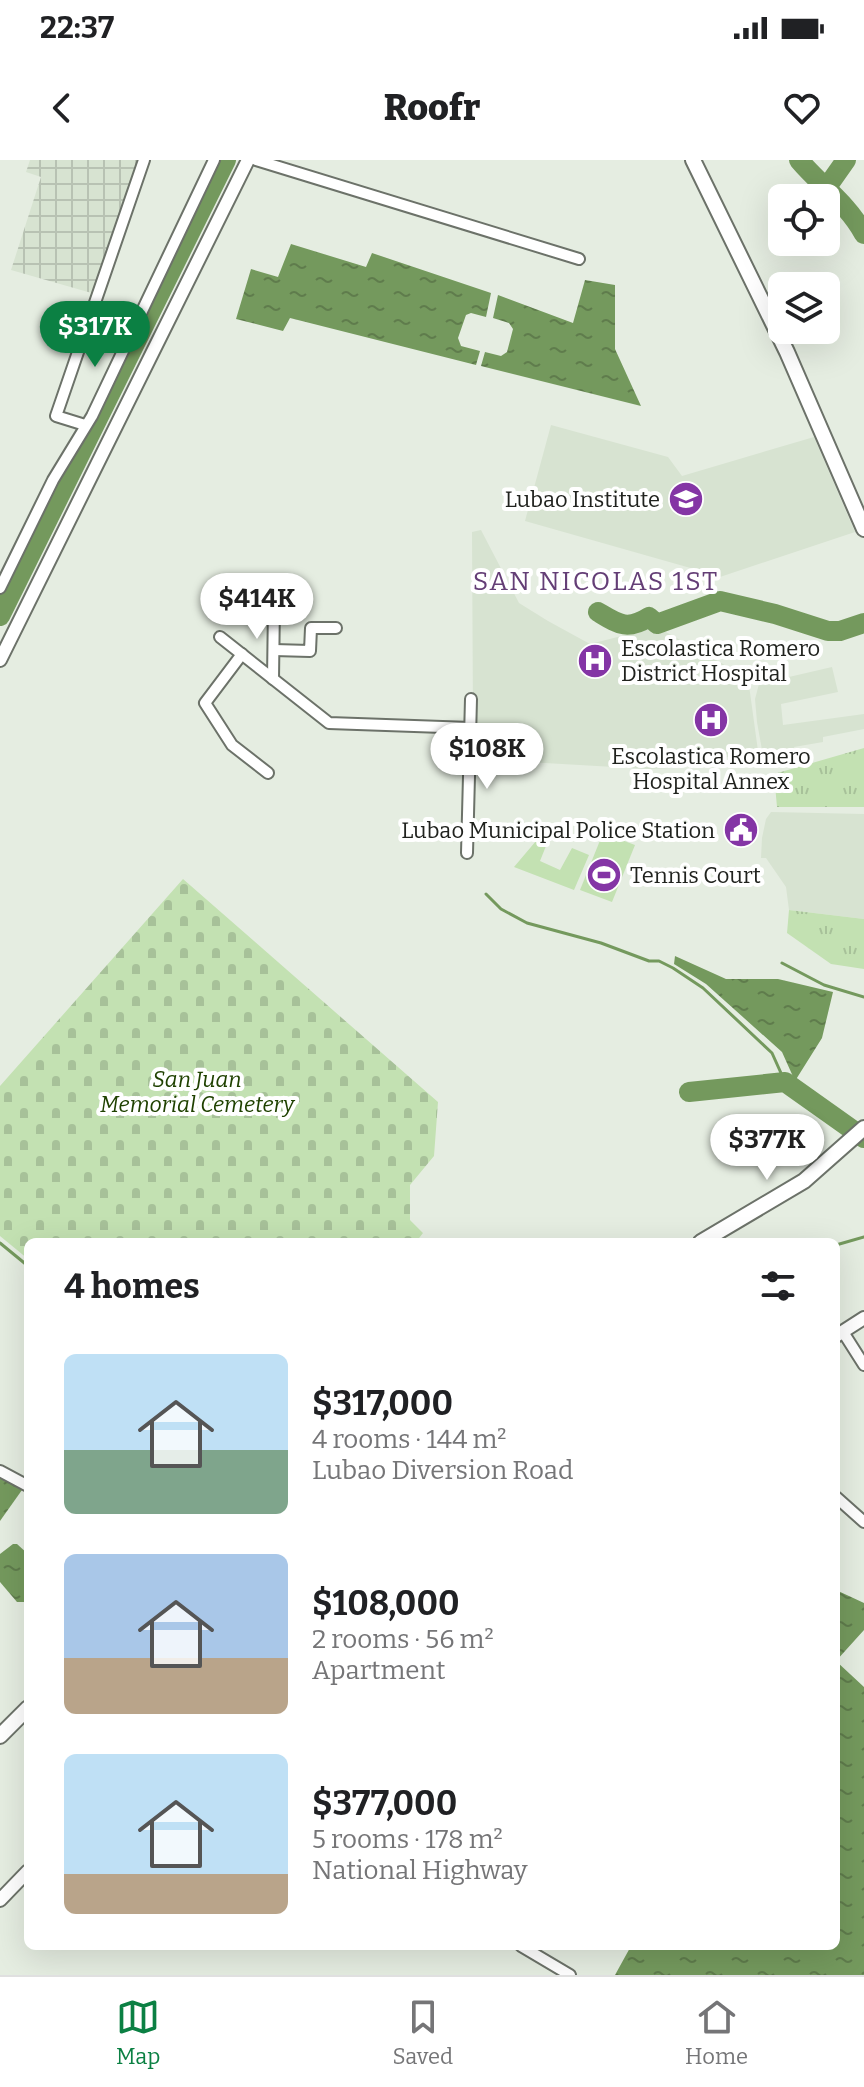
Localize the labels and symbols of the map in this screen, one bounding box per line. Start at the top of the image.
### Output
pin: $317K [39,301,151,369]
school or university icon: Lubao Institute [667,480,705,518]
place label: Lubao Institute [505,486,660,513]
district label: SAN NICOLAS 1ST [473,566,719,597]
pin: $414K [201,573,313,641]
place label: Escolastica Romero District Hospital [621,635,820,687]
hospital icon: Escolastica Romero District Hospital [576,642,614,680]
hospital icon: Escolastica Romero Hospital Annex [692,701,730,739]
pin: $108K [431,723,543,791]
place label: Escolastica Romero Hospital Annex [611,743,811,795]
public building icon: Lubao Municipal Police Station [722,811,760,849]
place label: Lubao Municipal Police Station [401,817,715,844]
sports icon: Tennis Court [585,856,623,894]
place label: Tennis Court [630,862,761,889]
park label: San Juan Memorial Cemetery [100,1066,296,1118]
pin: $377K [711,1114,823,1182]

